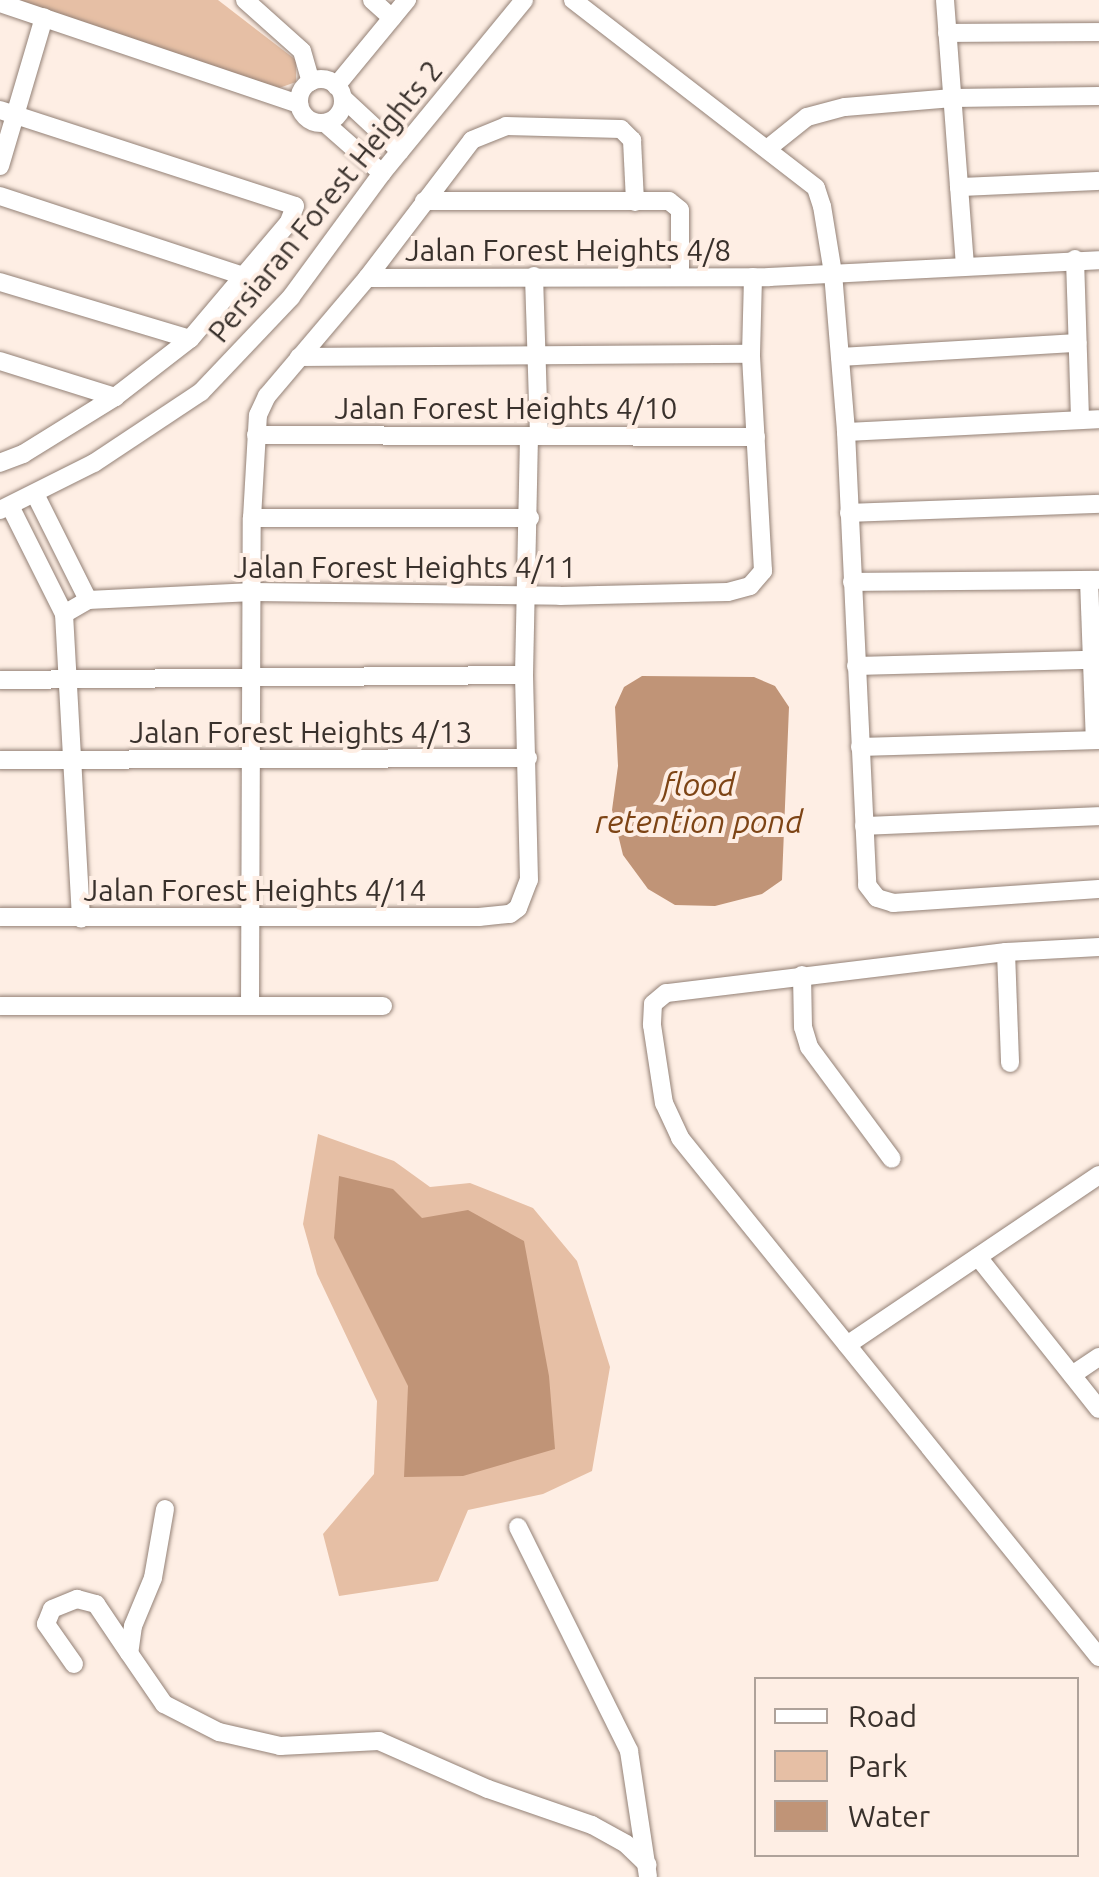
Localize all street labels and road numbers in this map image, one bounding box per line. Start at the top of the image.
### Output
street label: Persiaran Forest Heights 2 [200,53,450,349]
street label: Jalan Forest Heights 4/8 [405,232,731,268]
street label: Jalan Forest Heights 4/10 [334,390,678,426]
street label: Jalan Forest Heights 4/11 [233,549,577,585]
street label: Jalan Forest Heights 4/13 [129,714,473,750]
street label: Jalan Forest Heights 4/14 [83,872,427,908]

